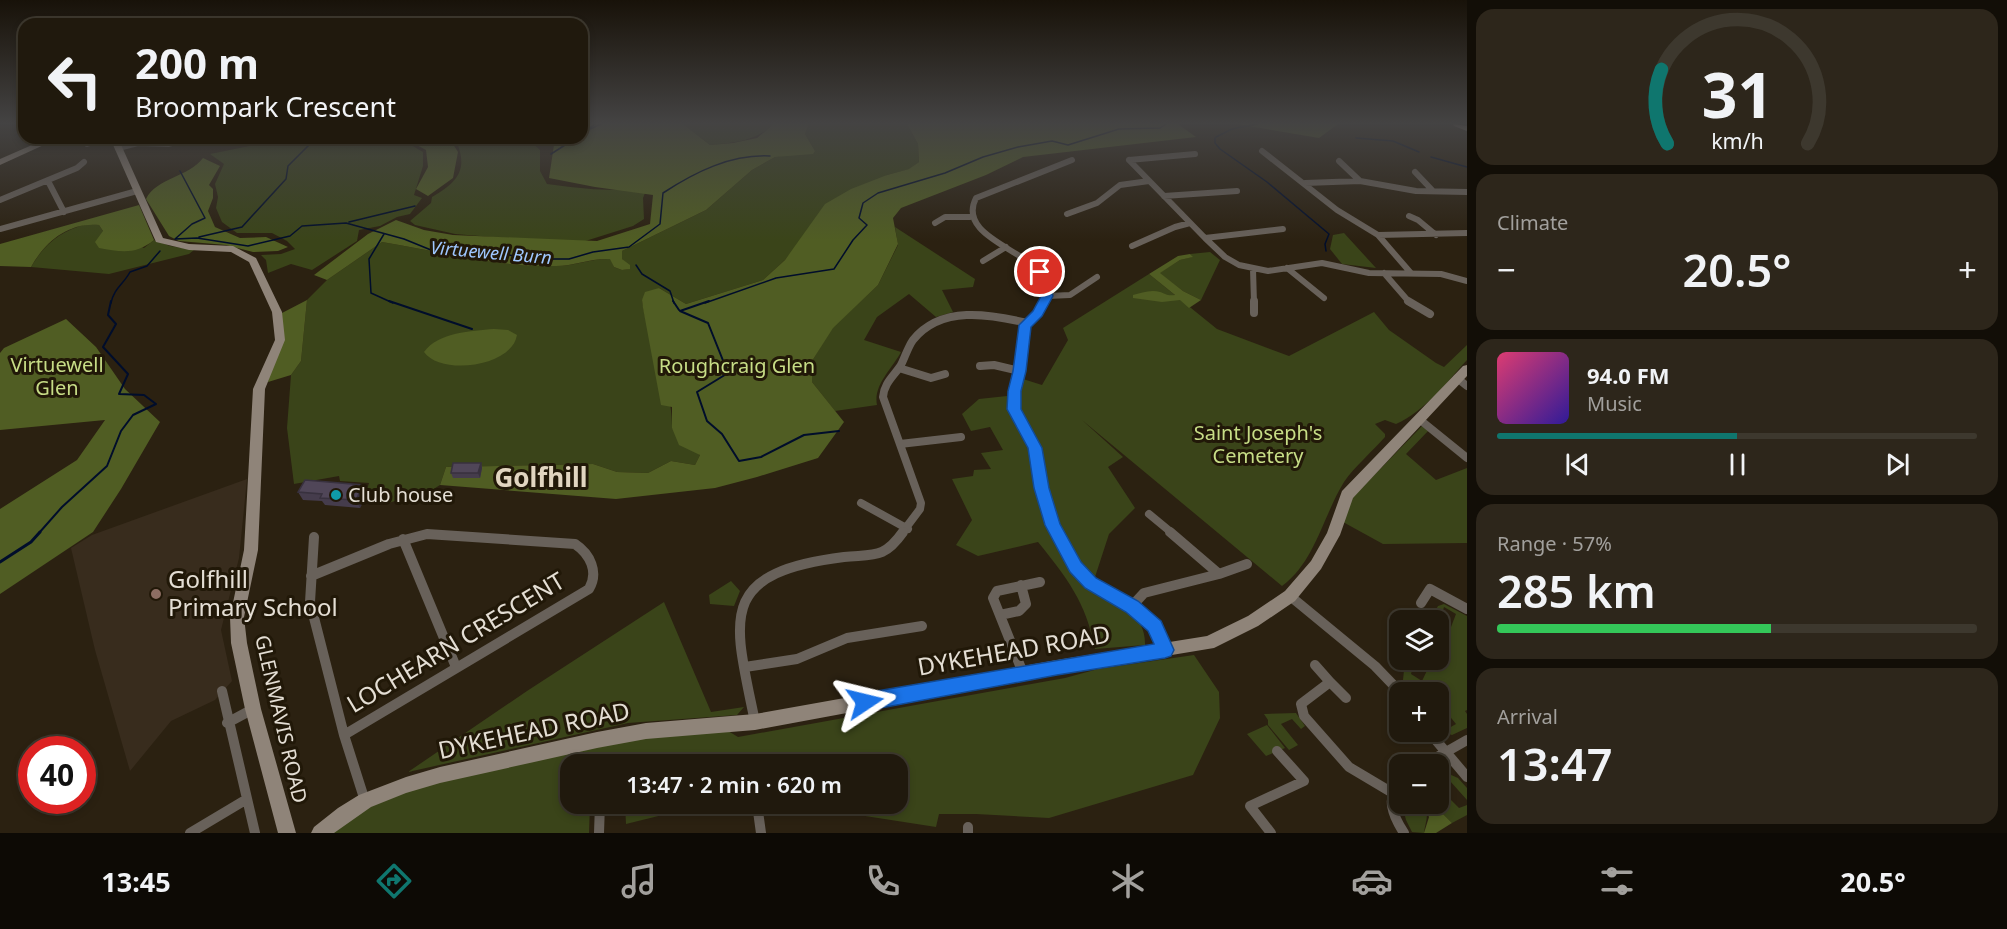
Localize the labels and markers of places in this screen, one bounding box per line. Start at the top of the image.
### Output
pin [1014,246,1065,297]
place label: Club house [348,481,453,508]
marker: Club house [329,488,343,502]
place label: Golfhill Primary School [168,562,338,623]
marker: Golfhill Primary School [149,587,163,601]

